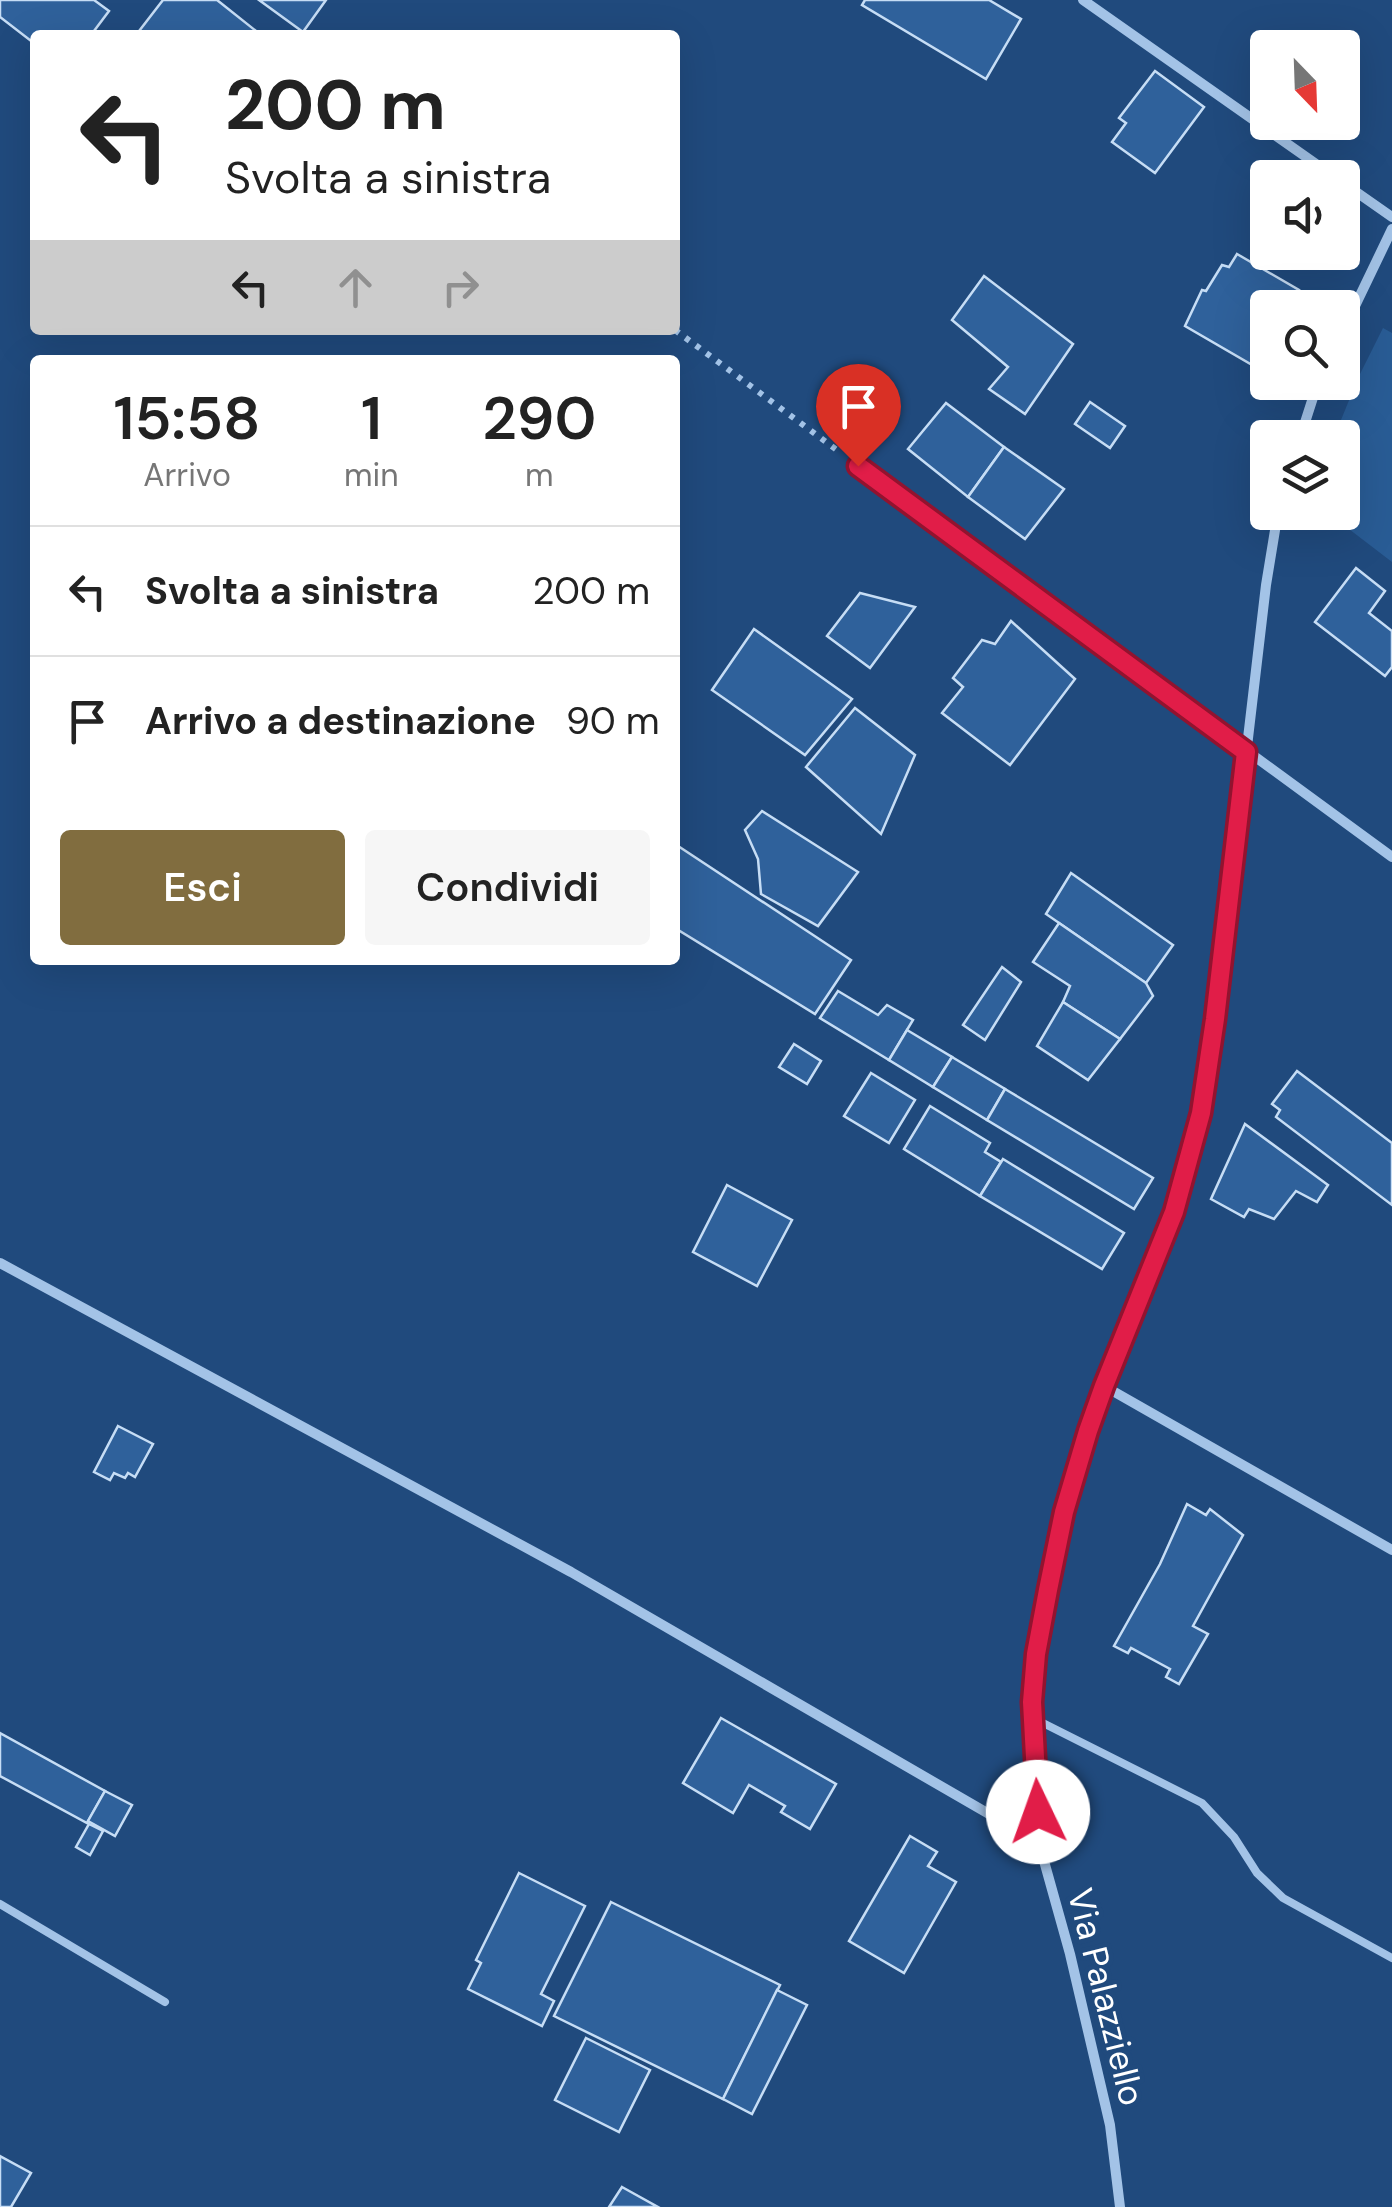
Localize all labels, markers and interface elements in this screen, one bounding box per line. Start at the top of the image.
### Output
north arrow [1250,30,1360,140]
map controls [1250,30,1360,530]
text: 200 m [225,60,446,151]
icon: left [60,70,190,200]
text: Svolta a sinistra [225,148,551,207]
button: sound [1250,160,1360,270]
icon: left [223,260,278,315]
icon: ahead [328,260,383,315]
icon: right [433,260,488,315]
button: search [1250,290,1360,400]
pin [816,364,901,467]
text: 15:58 [114,379,260,458]
text: 1 [361,379,382,458]
text: 290 [482,379,596,458]
icon: arrive [831,379,886,434]
button: layers [1250,420,1360,530]
text: Arrivo [143,454,231,496]
text: min [344,454,399,496]
text: m [525,454,554,496]
icon: left [60,564,115,619]
text: Svolta a sinistra [145,566,439,616]
text: 200 m [533,566,650,616]
icon: arrive [60,694,115,749]
text: Arrivo a destinazione [145,696,536,746]
text: 90 m [566,696,660,746]
button: Esci [60,830,345,945]
button: Condividi [365,830,650,945]
position arrow [986,1760,1090,1864]
street label: Via Palazziello [1057,1884,1155,2110]

